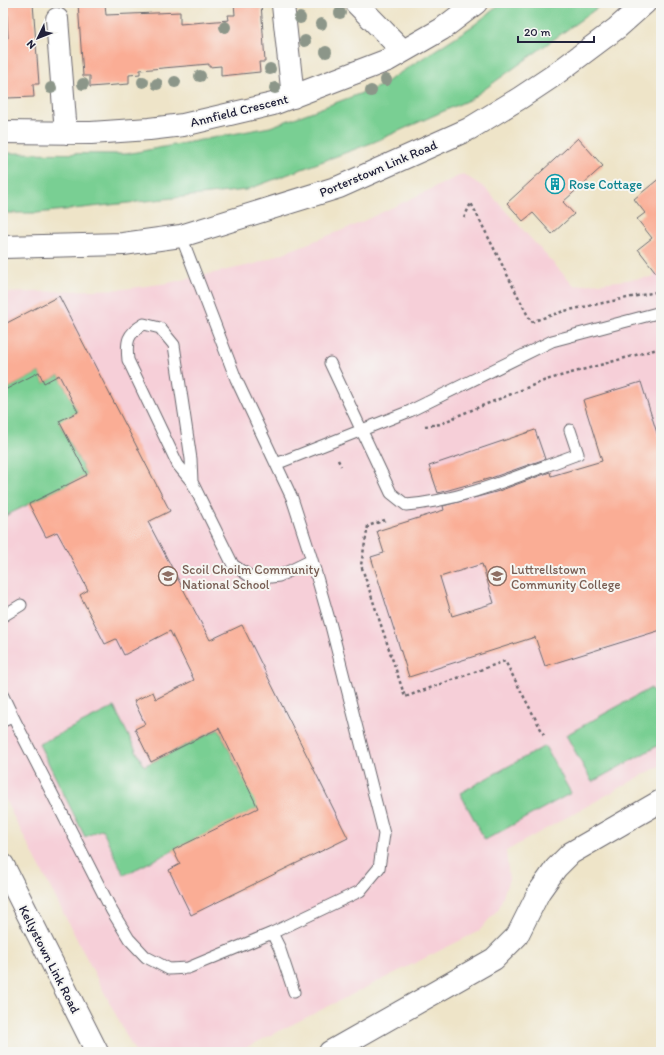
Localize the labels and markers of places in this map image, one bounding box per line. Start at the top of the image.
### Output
building icon: Rose Cottage [544,173,566,195]
place label: Rose Cottage [569,177,642,192]
place label: Scoil Choilm Community National School [182,562,320,592]
place label: Luttrellstown Community College [511,562,621,592]
school or university icon: Scoil Choilm Community National School [157,565,179,587]
school or university icon: Luttrellstown Community College [486,565,508,587]

